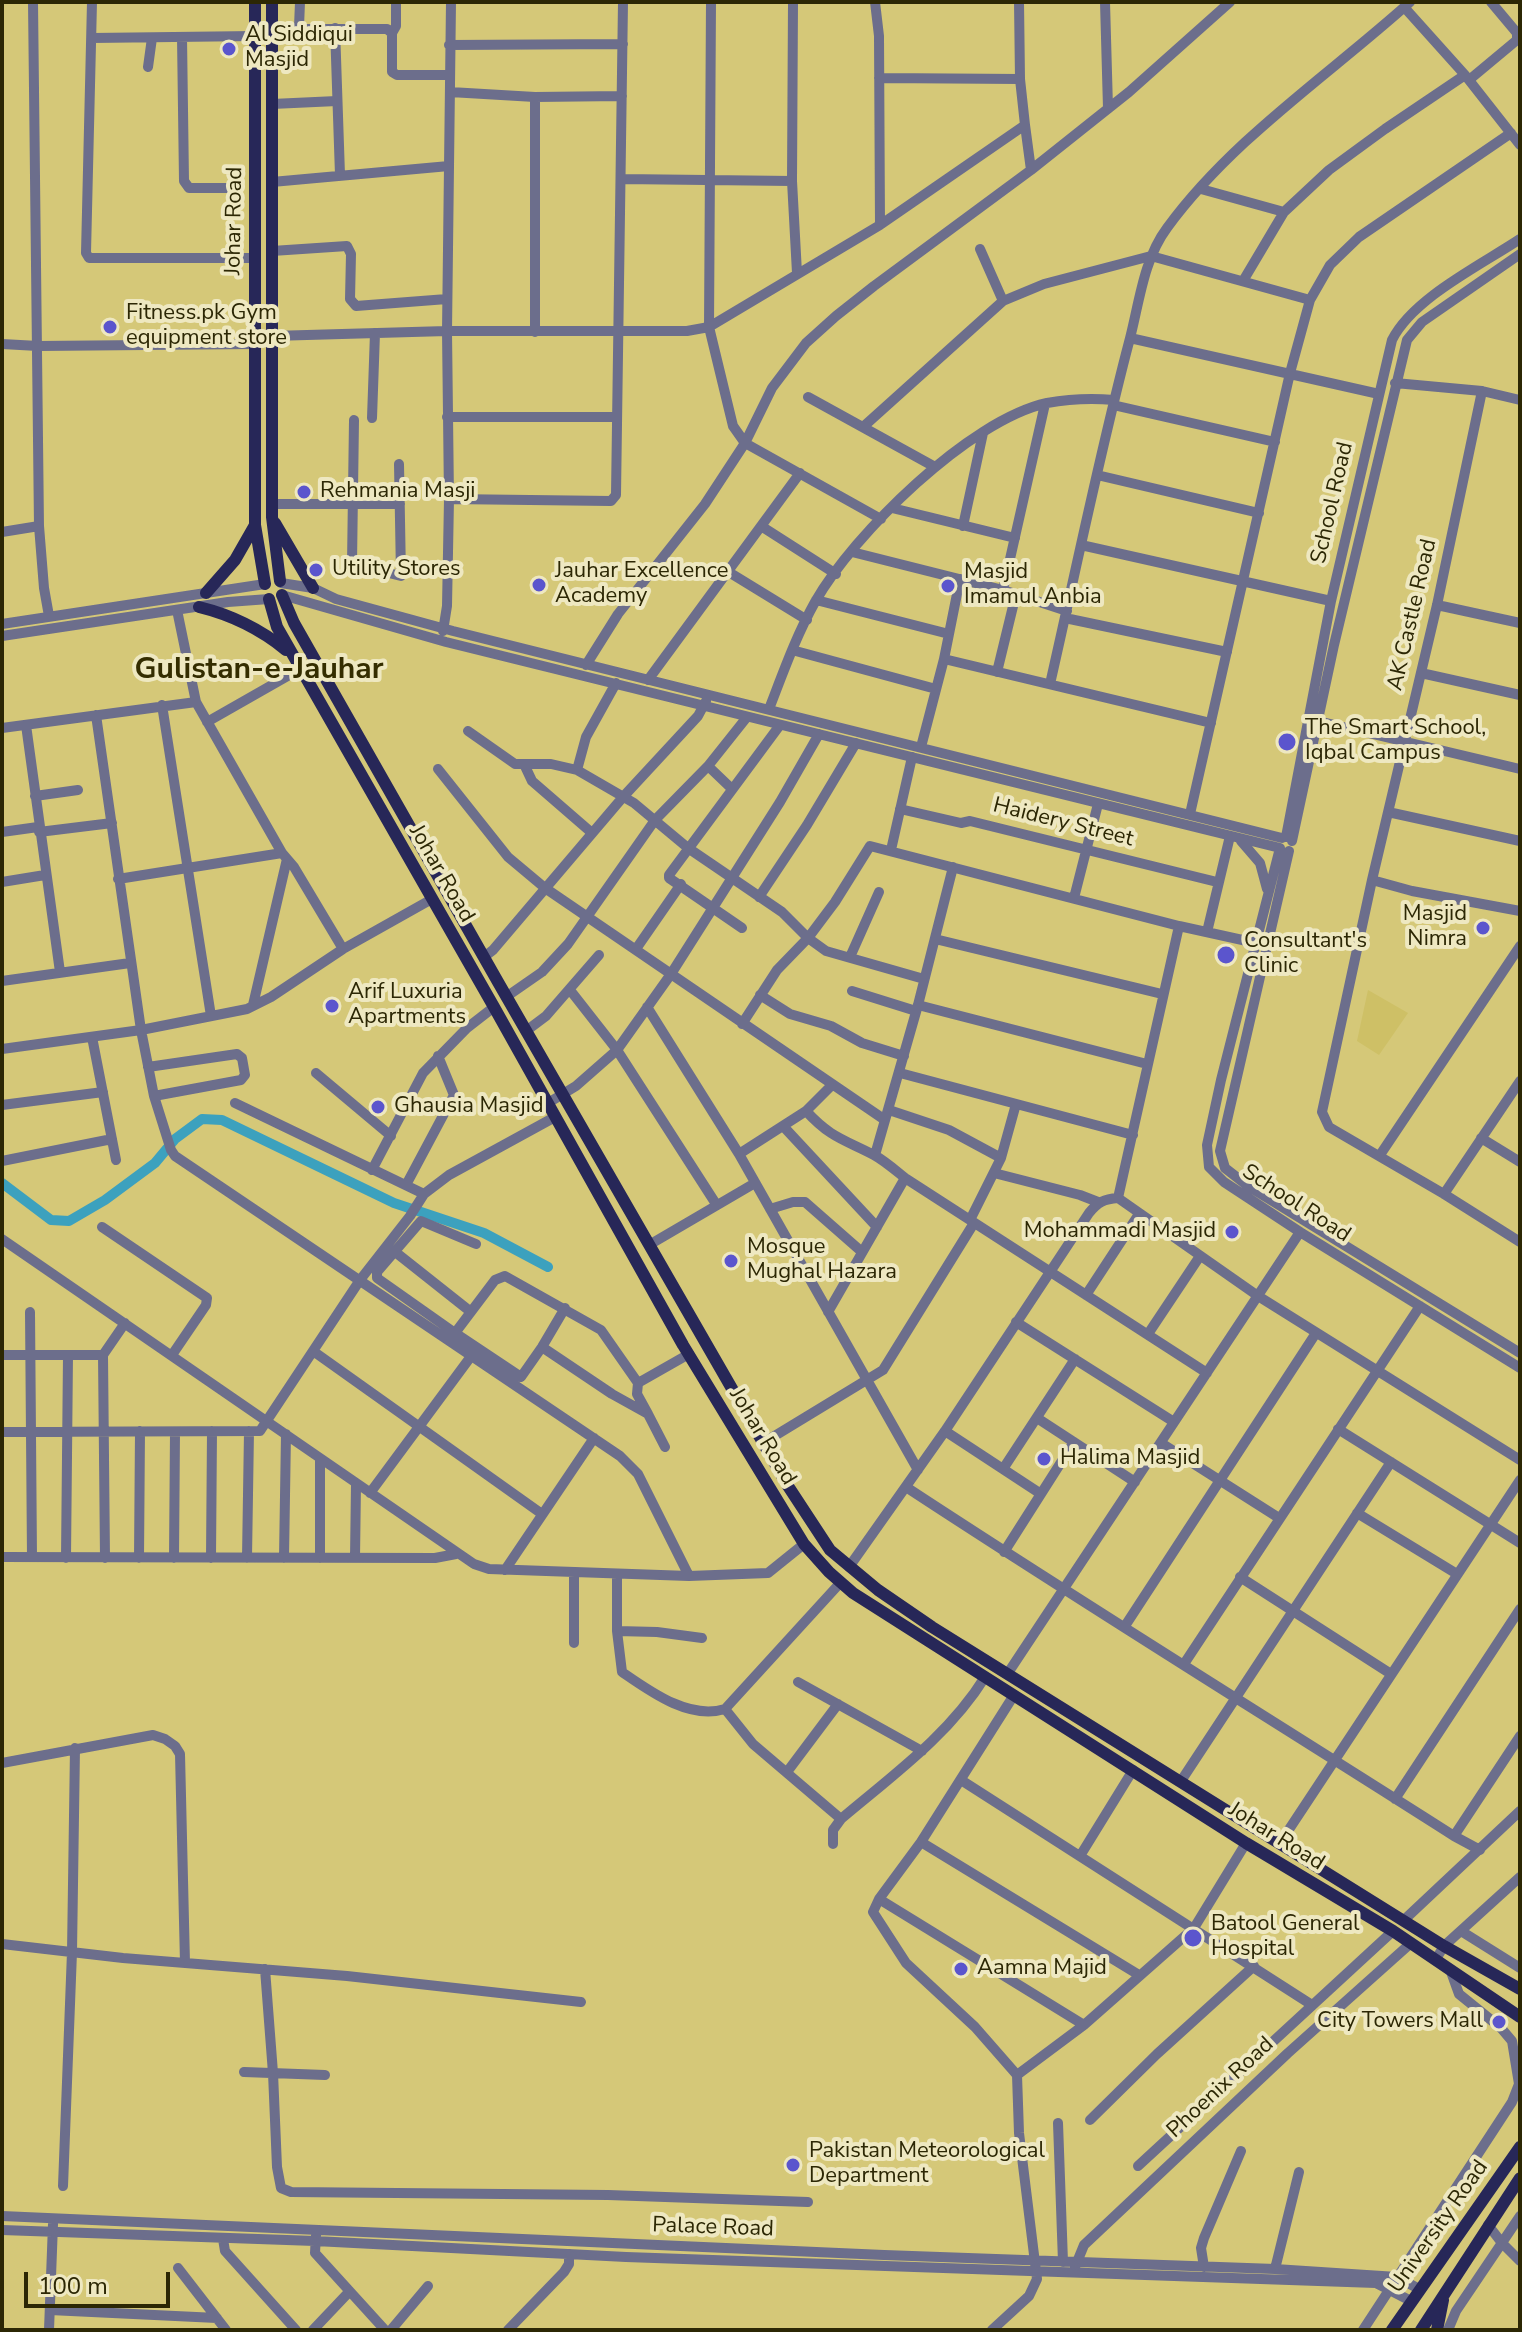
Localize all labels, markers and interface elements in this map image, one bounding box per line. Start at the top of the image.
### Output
place label: Al Siddiqui Masjid [245,23,353,74]
marker: Al Siddiqui Masjid [220,40,238,58]
street label: Johar Road [221,167,249,275]
place label: Fitness.pk Gym equipment store [126,301,287,352]
marker: Fitness.pk Gym equipment store [101,318,119,336]
street label: School Road [1306,440,1360,566]
place label: Rehmania Masji [320,479,475,505]
marker: Rehmania Masji [295,483,313,501]
street label: AK Castle Road [1383,537,1443,693]
place label: Utility Stores [332,557,461,583]
place label: Jauhar Excellence Academy [555,559,728,610]
place label: Masjid Imamul Anbia [964,560,1102,612]
marker: Utility Stores [307,561,325,579]
marker: Jauhar Excellence Academy [530,576,548,594]
marker: Masjid Imamul Anbia [939,577,957,595]
district label: Gulistan-e-Jauhar [134,653,384,689]
place label: The Smart School, Iqbal Campus [1305,716,1486,768]
marker: The Smart School, Iqbal Campus [1276,731,1298,753]
street label: Haidery Street [990,793,1136,853]
street label: Johar Road [403,821,479,927]
place label: Masjid Nimra [1403,902,1467,954]
marker: Masjid Nimra [1474,919,1492,937]
place label: Consultant's Clinic [1244,929,1367,980]
marker: Consultant's Clinic [1215,944,1237,966]
place label: Arif Luxuria Apartments [348,980,466,1032]
marker: Arif Luxuria Apartments [323,997,341,1015]
place label: Ghausia Masjid [394,1094,544,1120]
marker: Ghausia Masjid [369,1098,387,1116]
street label: School Road [1237,1159,1355,1249]
place label: Mohammadi Masjid [1024,1219,1216,1245]
marker: Mohammadi Masjid [1223,1223,1241,1241]
place label: Mosque Mughal Hazara [747,1235,897,1286]
marker: Mosque Mughal Hazara [722,1252,740,1270]
street label: Johar Road [723,1384,801,1490]
place label: Halima Masjid [1060,1446,1200,1472]
marker: Halima Masjid [1035,1450,1053,1468]
street label: Johar Road [1223,1797,1329,1877]
place label: Batool General Hospital [1211,1912,1360,1964]
marker: Batool General Hospital [1182,1927,1204,1949]
place label: Aamna Majid [977,1956,1107,1982]
marker: Aamna Majid [952,1960,970,1978]
place label: City Towers Mall [1317,2009,1483,2035]
marker: City Towers Mall [1490,2013,1508,2031]
street label: Phoenix Road [1162,2032,1280,2144]
place label: Pakistan Meteorological Department [809,2139,1045,2190]
marker: Pakistan Meteorological Department [784,2156,802,2174]
street label: University Road [1383,2156,1495,2298]
street label: Palace Road [652,2213,774,2243]
scale bar [28,2256,174,2306]
text: 100 m [38,2270,108,2302]

